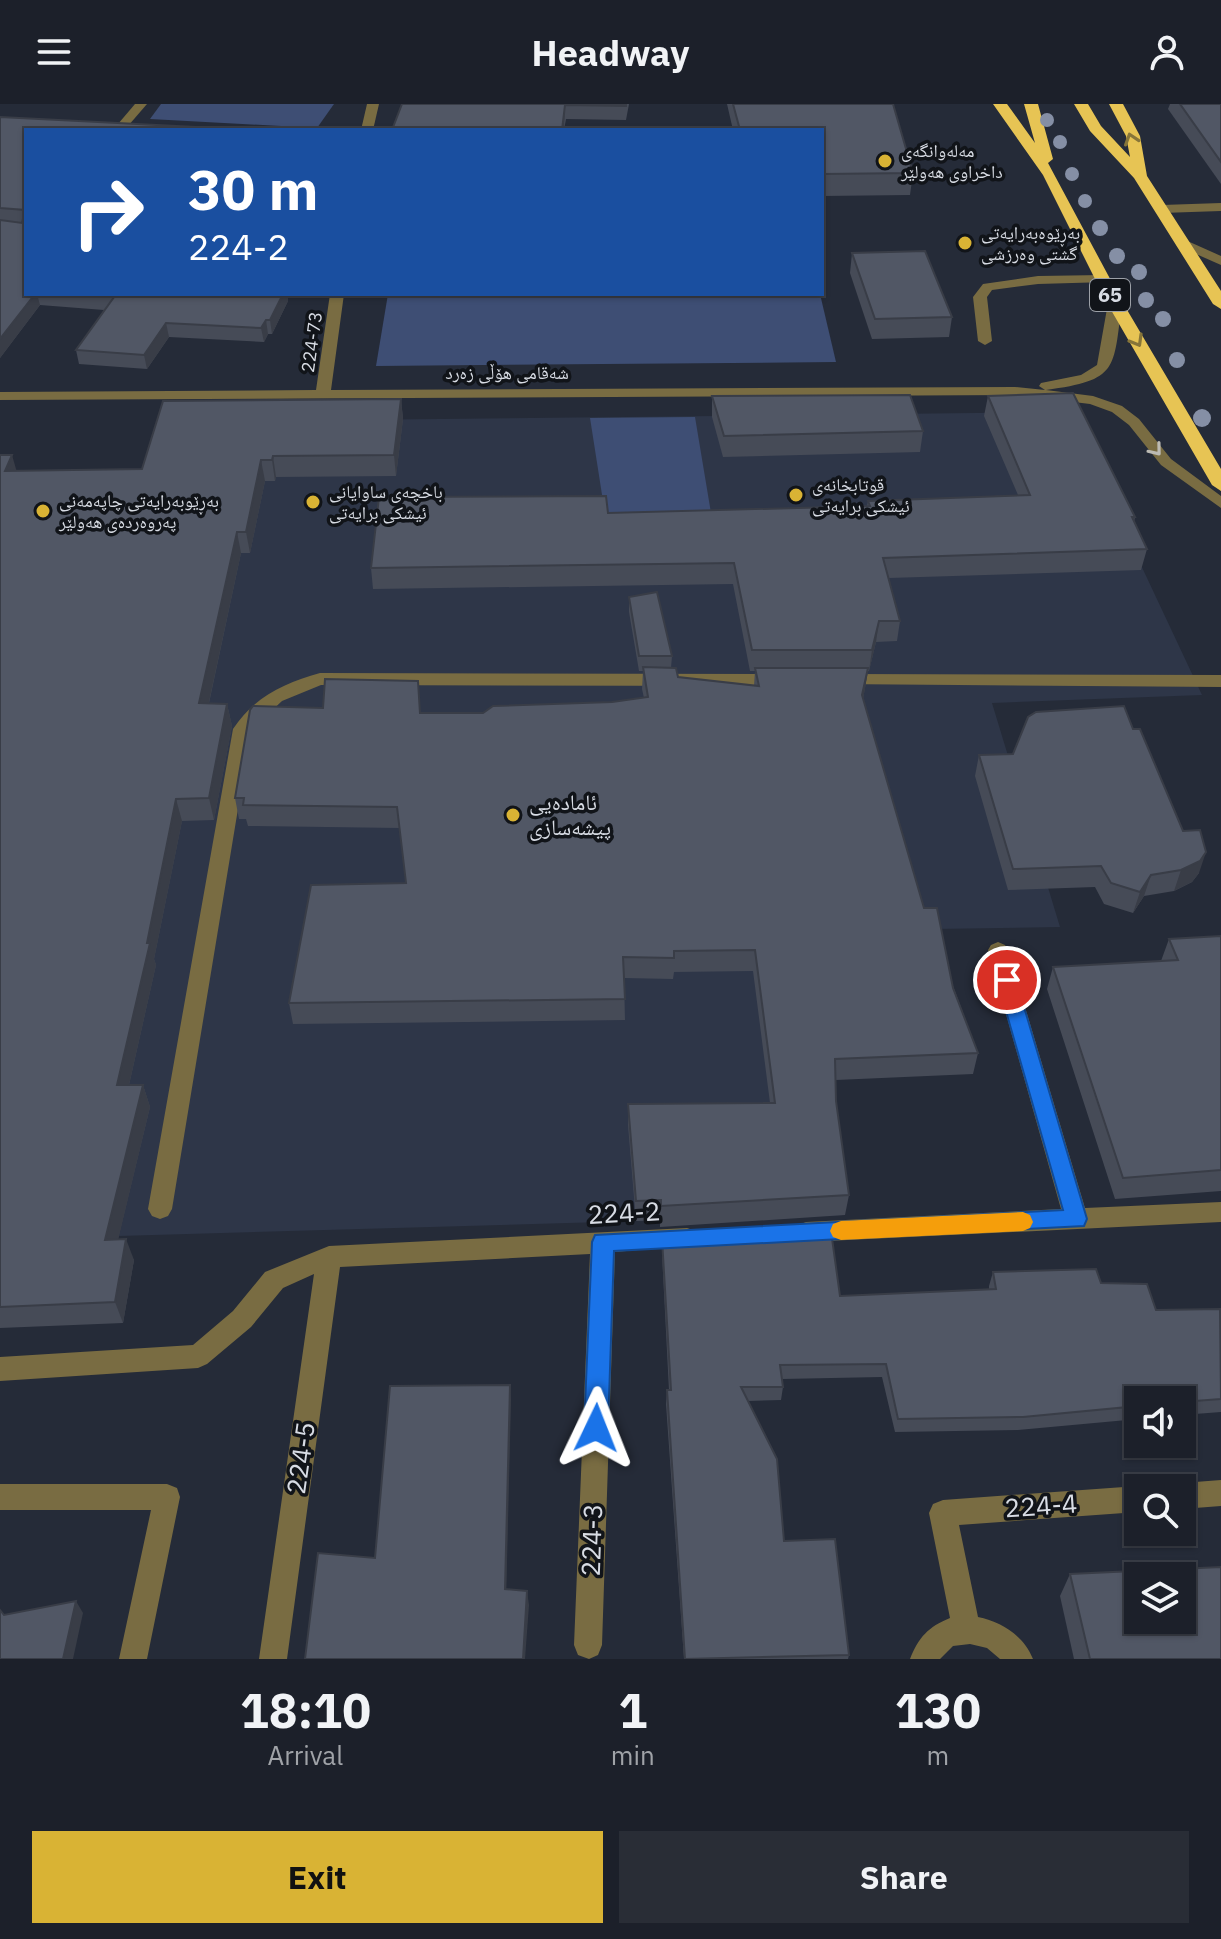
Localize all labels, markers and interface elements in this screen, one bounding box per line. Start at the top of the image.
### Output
text: Headway [532,29,689,76]
icon: menu [32,30,76,74]
icon: person [1145,30,1189,74]
one-way arrow [1125,132,1141,146]
place label: مەلەوانگەی داخراوی هەولێر [900,139,1003,183]
marker: مەلەوانگەی داخراوی هەولێر [876,152,894,170]
text: 30 m [188,153,318,225]
icon: right [56,160,160,264]
place label: بەڕێوەبەرایەتی گشتی وەرزشی [981,221,1080,265]
text: 224-2 [188,223,289,270]
marker: بەڕێوەبەرایەتی گشتی وەرزشی [956,234,974,252]
road number: 65 [1090,279,1130,311]
street label: 224-73 [296,310,327,374]
one-way arrow [1127,332,1143,347]
street label: شەقامی هۆڵی زەرد [445,361,569,384]
one-way arrow [1146,441,1161,455]
place label: قوتابخانەی ئیشکی برایەتی [812,473,910,517]
place label: باخچەی ساوایانی ئیشکی برایەتی [329,480,443,524]
marker: قوتابخانەی ئیشکی برایەتی [787,486,805,504]
place label: بەڕێوبەرایەتی چاپەمەنی پەروەردەی هەولێر [58,489,219,533]
marker: باخچەی ساوایانی ئیشکی برایەتی [304,493,322,511]
marker: بەڕێوبەرایەتی چاپەمەنی پەروەردەی هەولێر [34,502,52,520]
place label: ئامادەیی پیشەسازی [529,787,611,841]
marker: ئامادەیی پیشەسازی [504,806,522,824]
pin [973,946,1041,1014]
icon: arrive [985,958,1029,1002]
street label: 224-2 [587,1193,661,1231]
position arrow [554,1386,638,1470]
map controls [1124,1386,1196,1634]
button: sound [1124,1386,1196,1458]
street label: 224-5 [278,1419,322,1496]
button: search [1124,1474,1196,1546]
street label: 224-4 [1003,1486,1078,1524]
street label: 224-3 [573,1503,609,1577]
button: layers [1124,1562,1196,1634]
text: 18:10 [240,1679,371,1741]
text: 1 [618,1679,647,1741]
text: 130 [895,1679,981,1741]
text: Arrival [268,1738,343,1772]
text: min [611,1738,655,1772]
text: m [927,1738,949,1772]
button: Exit [32,1831,603,1923]
button: Share [619,1831,1189,1923]

